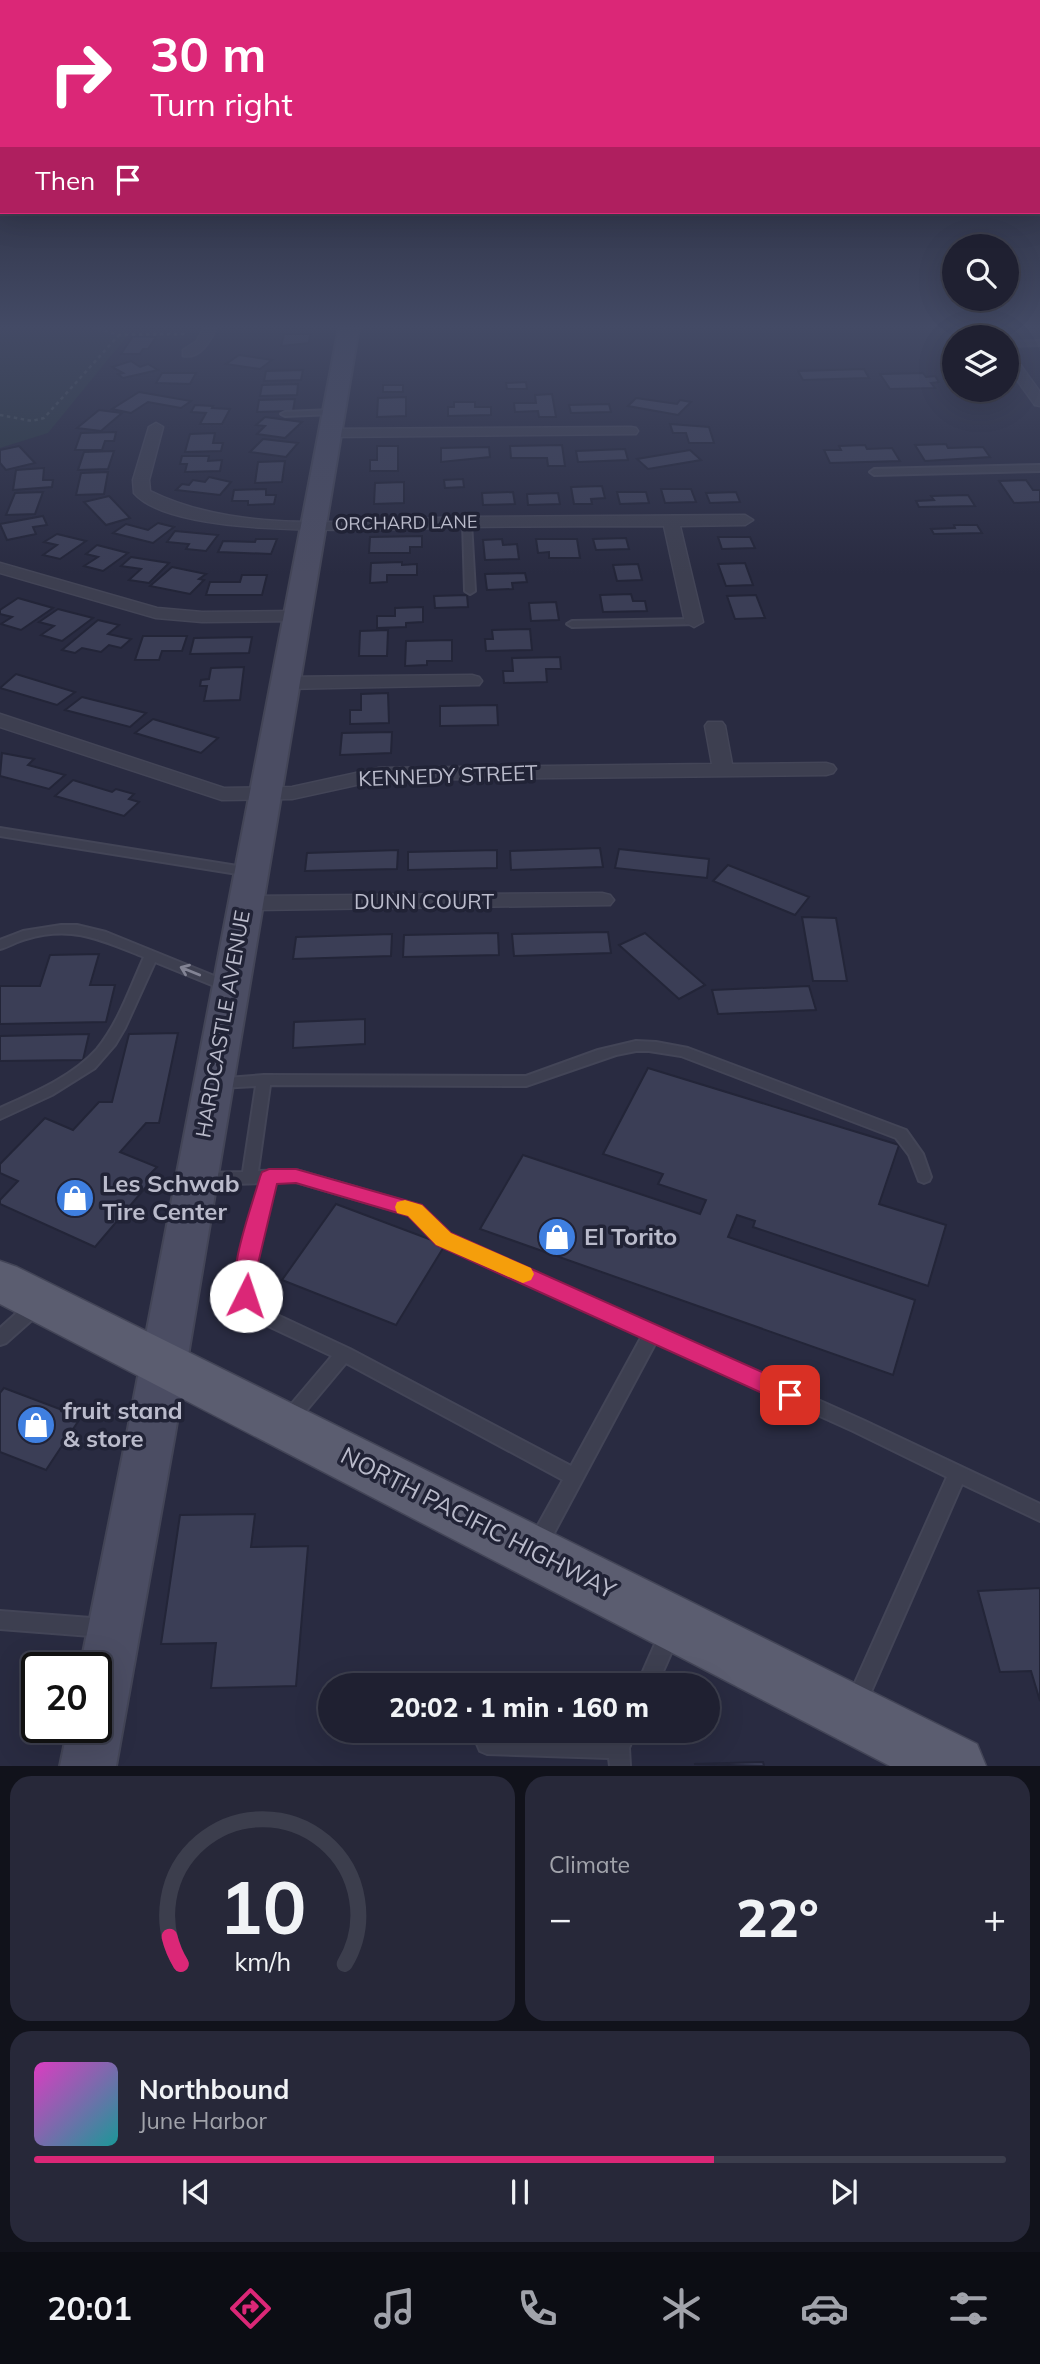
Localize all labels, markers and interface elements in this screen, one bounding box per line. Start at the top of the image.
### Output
text: 30 m [150,23,266,84]
icon: right [35,28,126,119]
text: Turn right [150,84,293,124]
icon: arrive [109,161,147,199]
text: Then [35,164,95,197]
map controls [942,234,1019,402]
button: search [942,234,1019,311]
button: layers [942,325,1019,402]
street label: ORCHARD LANE [334,510,478,535]
street label: KENNEDY STREET [358,759,538,791]
street label: DUNN COURT [354,888,494,914]
street label: HARDCASTLE AVENUE [189,908,255,1140]
one-way arrow [180,964,202,977]
place label: Les Schwab Tire Center [102,1168,240,1226]
shop icon: Les Schwab Tire Center [54,1177,96,1219]
shop icon: El Torito [536,1216,578,1258]
place label: El Torito [584,1221,677,1251]
position arrow [209,1259,283,1333]
pin [760,1365,820,1425]
icon: arrive [771,1376,809,1414]
place label: fruit stand & store [63,1395,183,1453]
shop icon: fruit stand & store [15,1404,57,1446]
street label: NORTH PACIFIC HIGHWAY [336,1440,621,1605]
speed limit sign: 20 [21,1652,112,1743]
text: 20:02 · 1 min · 160 m [389,1691,649,1724]
text: Climate [549,1850,630,1879]
text: 10 [219,1862,306,1953]
text: 22° [736,1885,819,1950]
text: − [549,1894,572,1942]
text: + [983,1894,1006,1942]
text: km/h [234,1946,291,1977]
text: Northbound [139,2073,289,2106]
text: June Harbor [139,2106,267,2135]
icon: previous [177,2173,215,2211]
icon: pause [501,2173,539,2211]
icon: next [825,2173,863,2211]
icon: directions [226,2284,275,2333]
icon: music [370,2284,419,2333]
icon: phone [513,2284,562,2333]
icon: climate [657,2284,706,2333]
icon: car [800,2284,849,2333]
icon: filters [944,2284,993,2333]
text: 20:01 [47,2288,132,2328]

